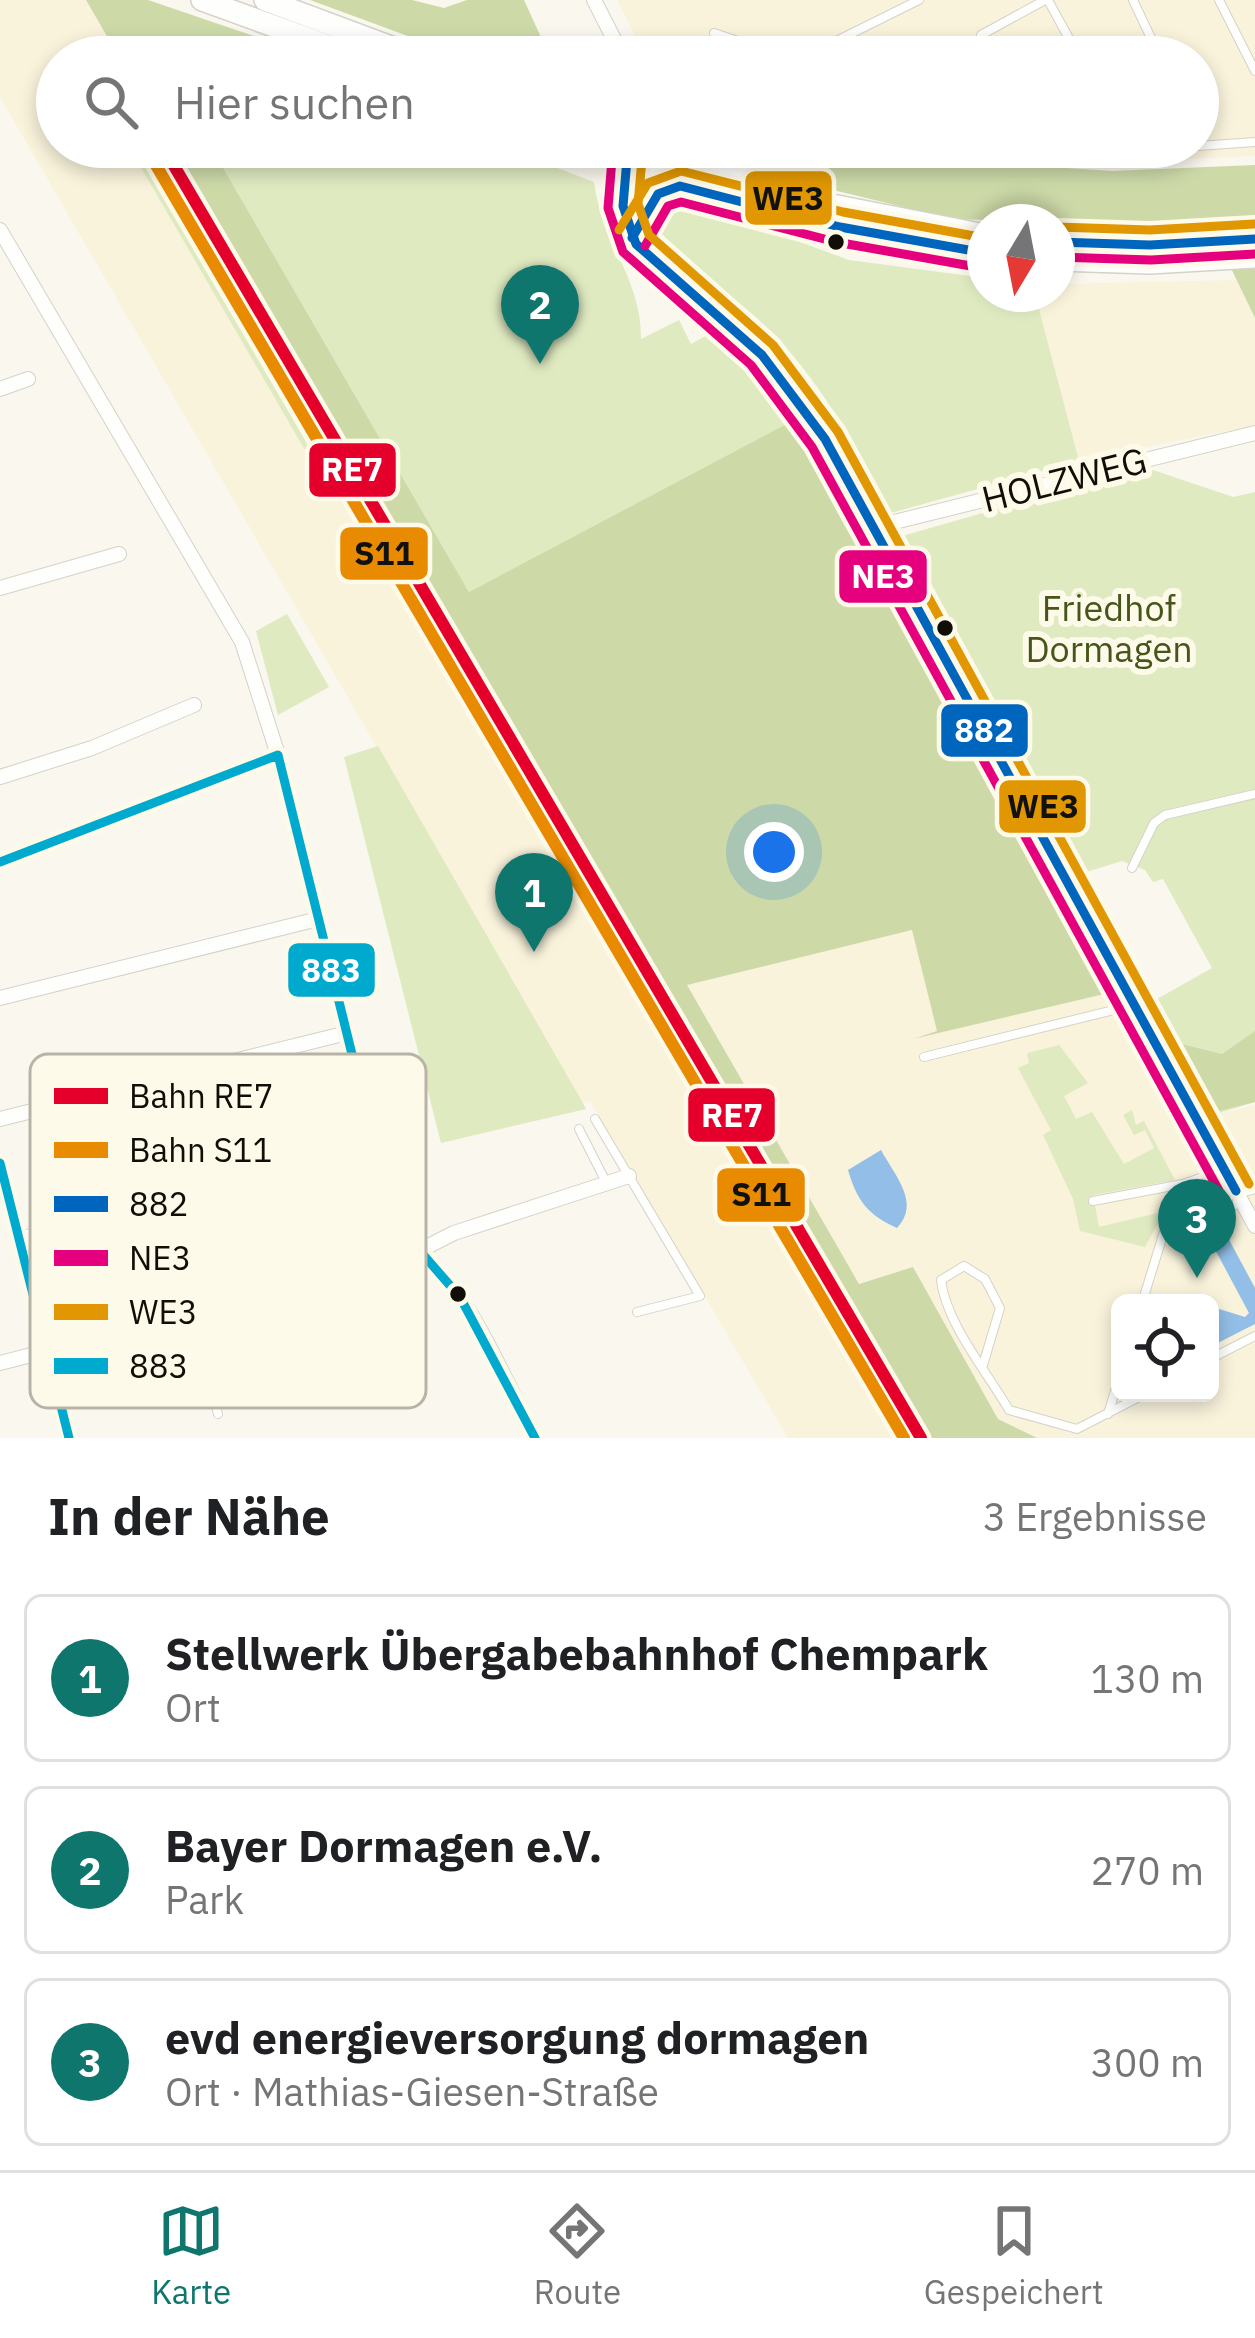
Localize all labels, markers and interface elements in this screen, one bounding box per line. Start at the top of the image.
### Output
search box [36,36,1219,168]
icon: search [78,69,144,135]
text: Hier suchen [174,73,415,131]
line badge: WE3 [743,169,834,227]
text: WE3 [752,176,824,219]
north arrow [967,204,1075,312]
unlabelled marker [825,231,847,253]
pin: 2 [501,265,579,364]
street label: HOLZWEG [977,436,1151,522]
line badge: RE7 [307,441,398,499]
text: RE7 [321,447,383,490]
line badge: S11 [338,525,430,582]
text: S11 [354,531,414,574]
line badge: NE3 [837,548,929,605]
text: NE3 [851,554,915,597]
park label: Friedhof Dormagen [1025,584,1193,672]
unlabelled marker [934,617,956,639]
line badge: 882 [939,702,1030,759]
text: 882 [954,708,1014,751]
line badge: WE3 [997,778,1088,835]
text: WE3 [1007,784,1079,827]
your location [744,822,804,882]
pin: 1 [495,853,573,952]
line badge: 883 [286,941,377,999]
text: 883 [301,948,361,991]
legend [30,1054,426,1408]
text: Bahn RE7 [129,1074,274,1117]
line badge: RE7 [686,1086,777,1144]
text: RE7 [701,1093,763,1136]
text: Bahn S11 [129,1128,272,1171]
line badge: S11 [715,1166,807,1224]
text: S11 [731,1172,791,1215]
pin: 3 [1158,1179,1236,1278]
text: 882 [129,1182,188,1225]
text: NE3 [129,1236,191,1279]
unlabelled marker [447,1283,469,1305]
text: WE3 [129,1290,197,1333]
map controls [1111,1294,1219,1402]
button: locate [1111,1294,1219,1402]
text: 883 [129,1344,188,1387]
text: In der Nähe [48,1483,330,1549]
text: 3 Ergebnisse [983,1491,1207,1542]
text: Stellwerk Übergabebahnhof Chempark [165,1624,988,1682]
text: 1 [78,1653,102,1704]
text: 130 m [1091,1653,1204,1704]
text: Ort [165,1682,221,1733]
text: Bayer Dormagen e.V. [165,1816,602,1874]
text: 2 [78,1845,102,1896]
text: 270 m [1091,1845,1204,1896]
text: Park [165,1874,244,1925]
text: evd energieversorgung dormagen [165,2008,869,2066]
text: 3 [78,2037,102,2088]
text: 300 m [1091,2037,1204,2088]
text: Ort · Mathias-Giesen-Straße [165,2066,659,2117]
tab: Karte [151,2198,231,2313]
tab: Route [534,2198,621,2313]
tab: Gespeichert [924,2198,1104,2313]

